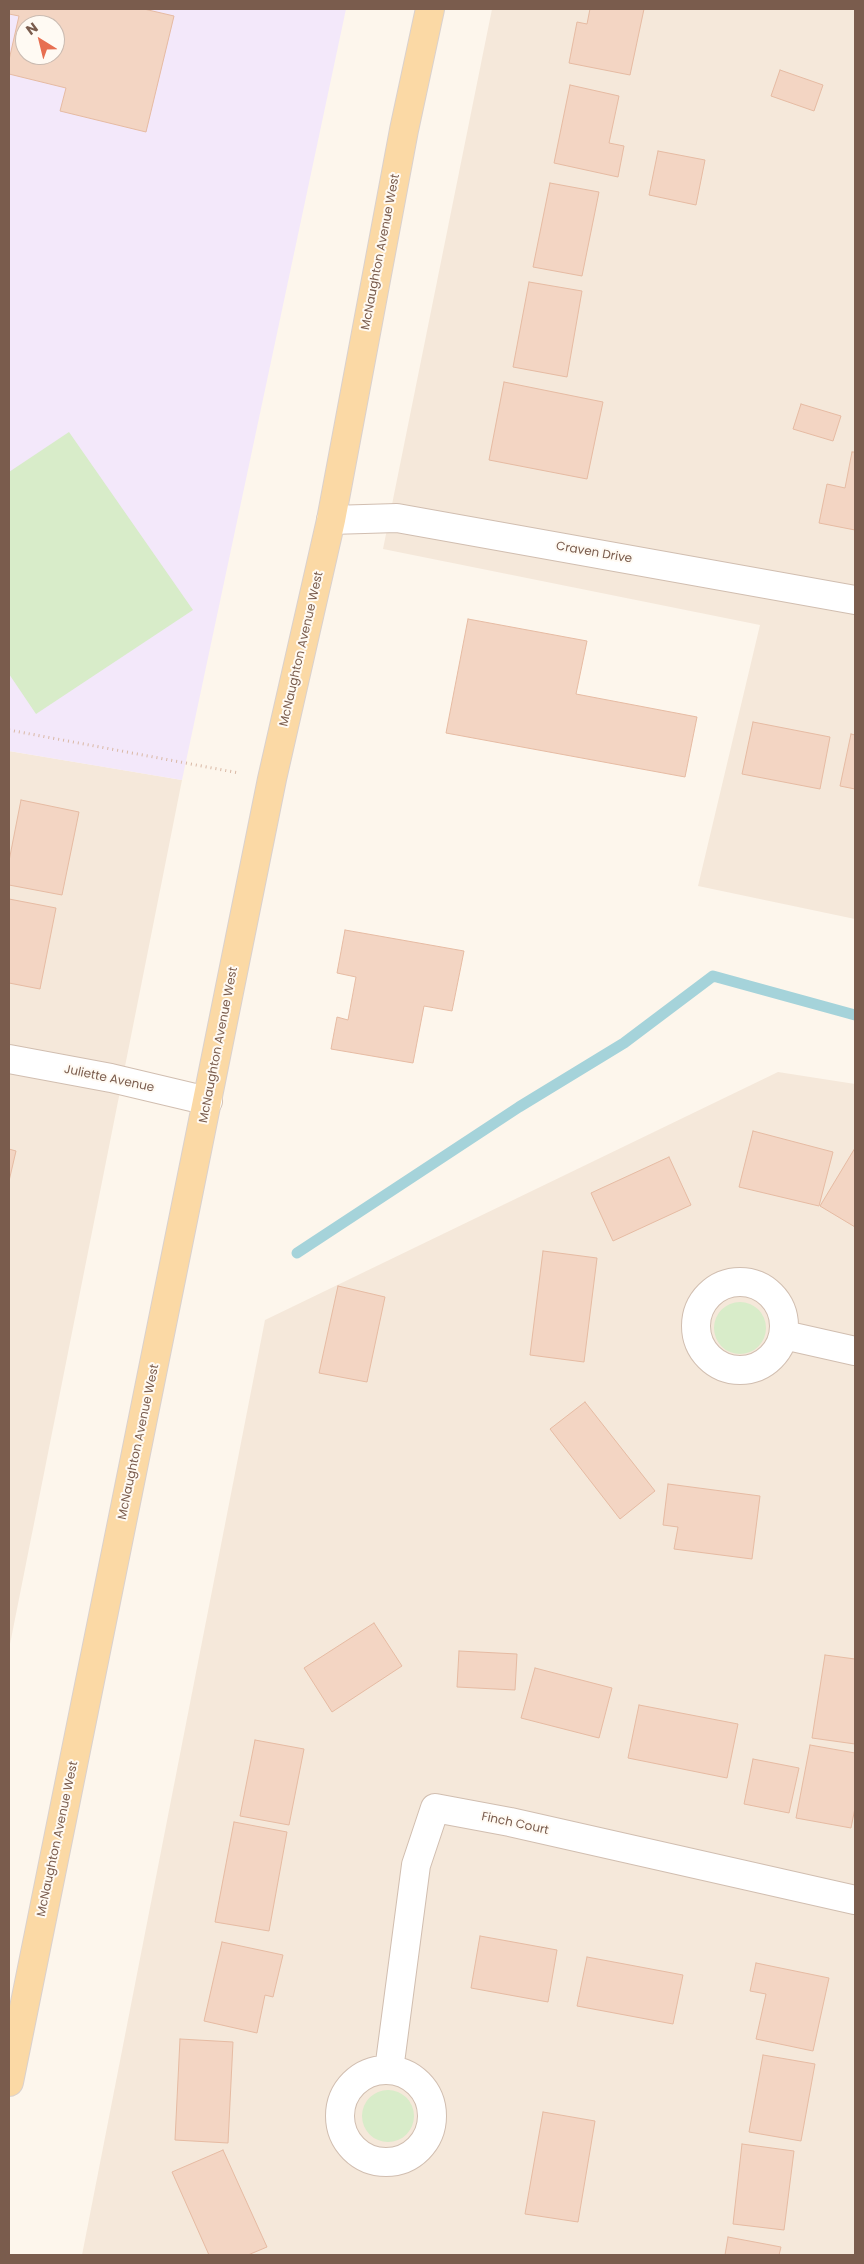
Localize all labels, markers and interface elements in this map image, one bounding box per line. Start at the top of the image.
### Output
north arrow [15,15,65,65]
text: N [22,17,42,40]
street label: McNaughton Avenue West [359,173,403,331]
street label: Craven Drive [555,539,633,567]
street label: McNaughton Avenue West [277,570,327,728]
street label: McNaughton Avenue West [197,966,241,1124]
street label: Juliette Avenue [63,1062,155,1096]
street label: McNaughton Avenue West [115,1363,163,1521]
street label: McNaughton Avenue West [34,1760,82,1918]
street label: Finch Court [480,1810,550,1838]

